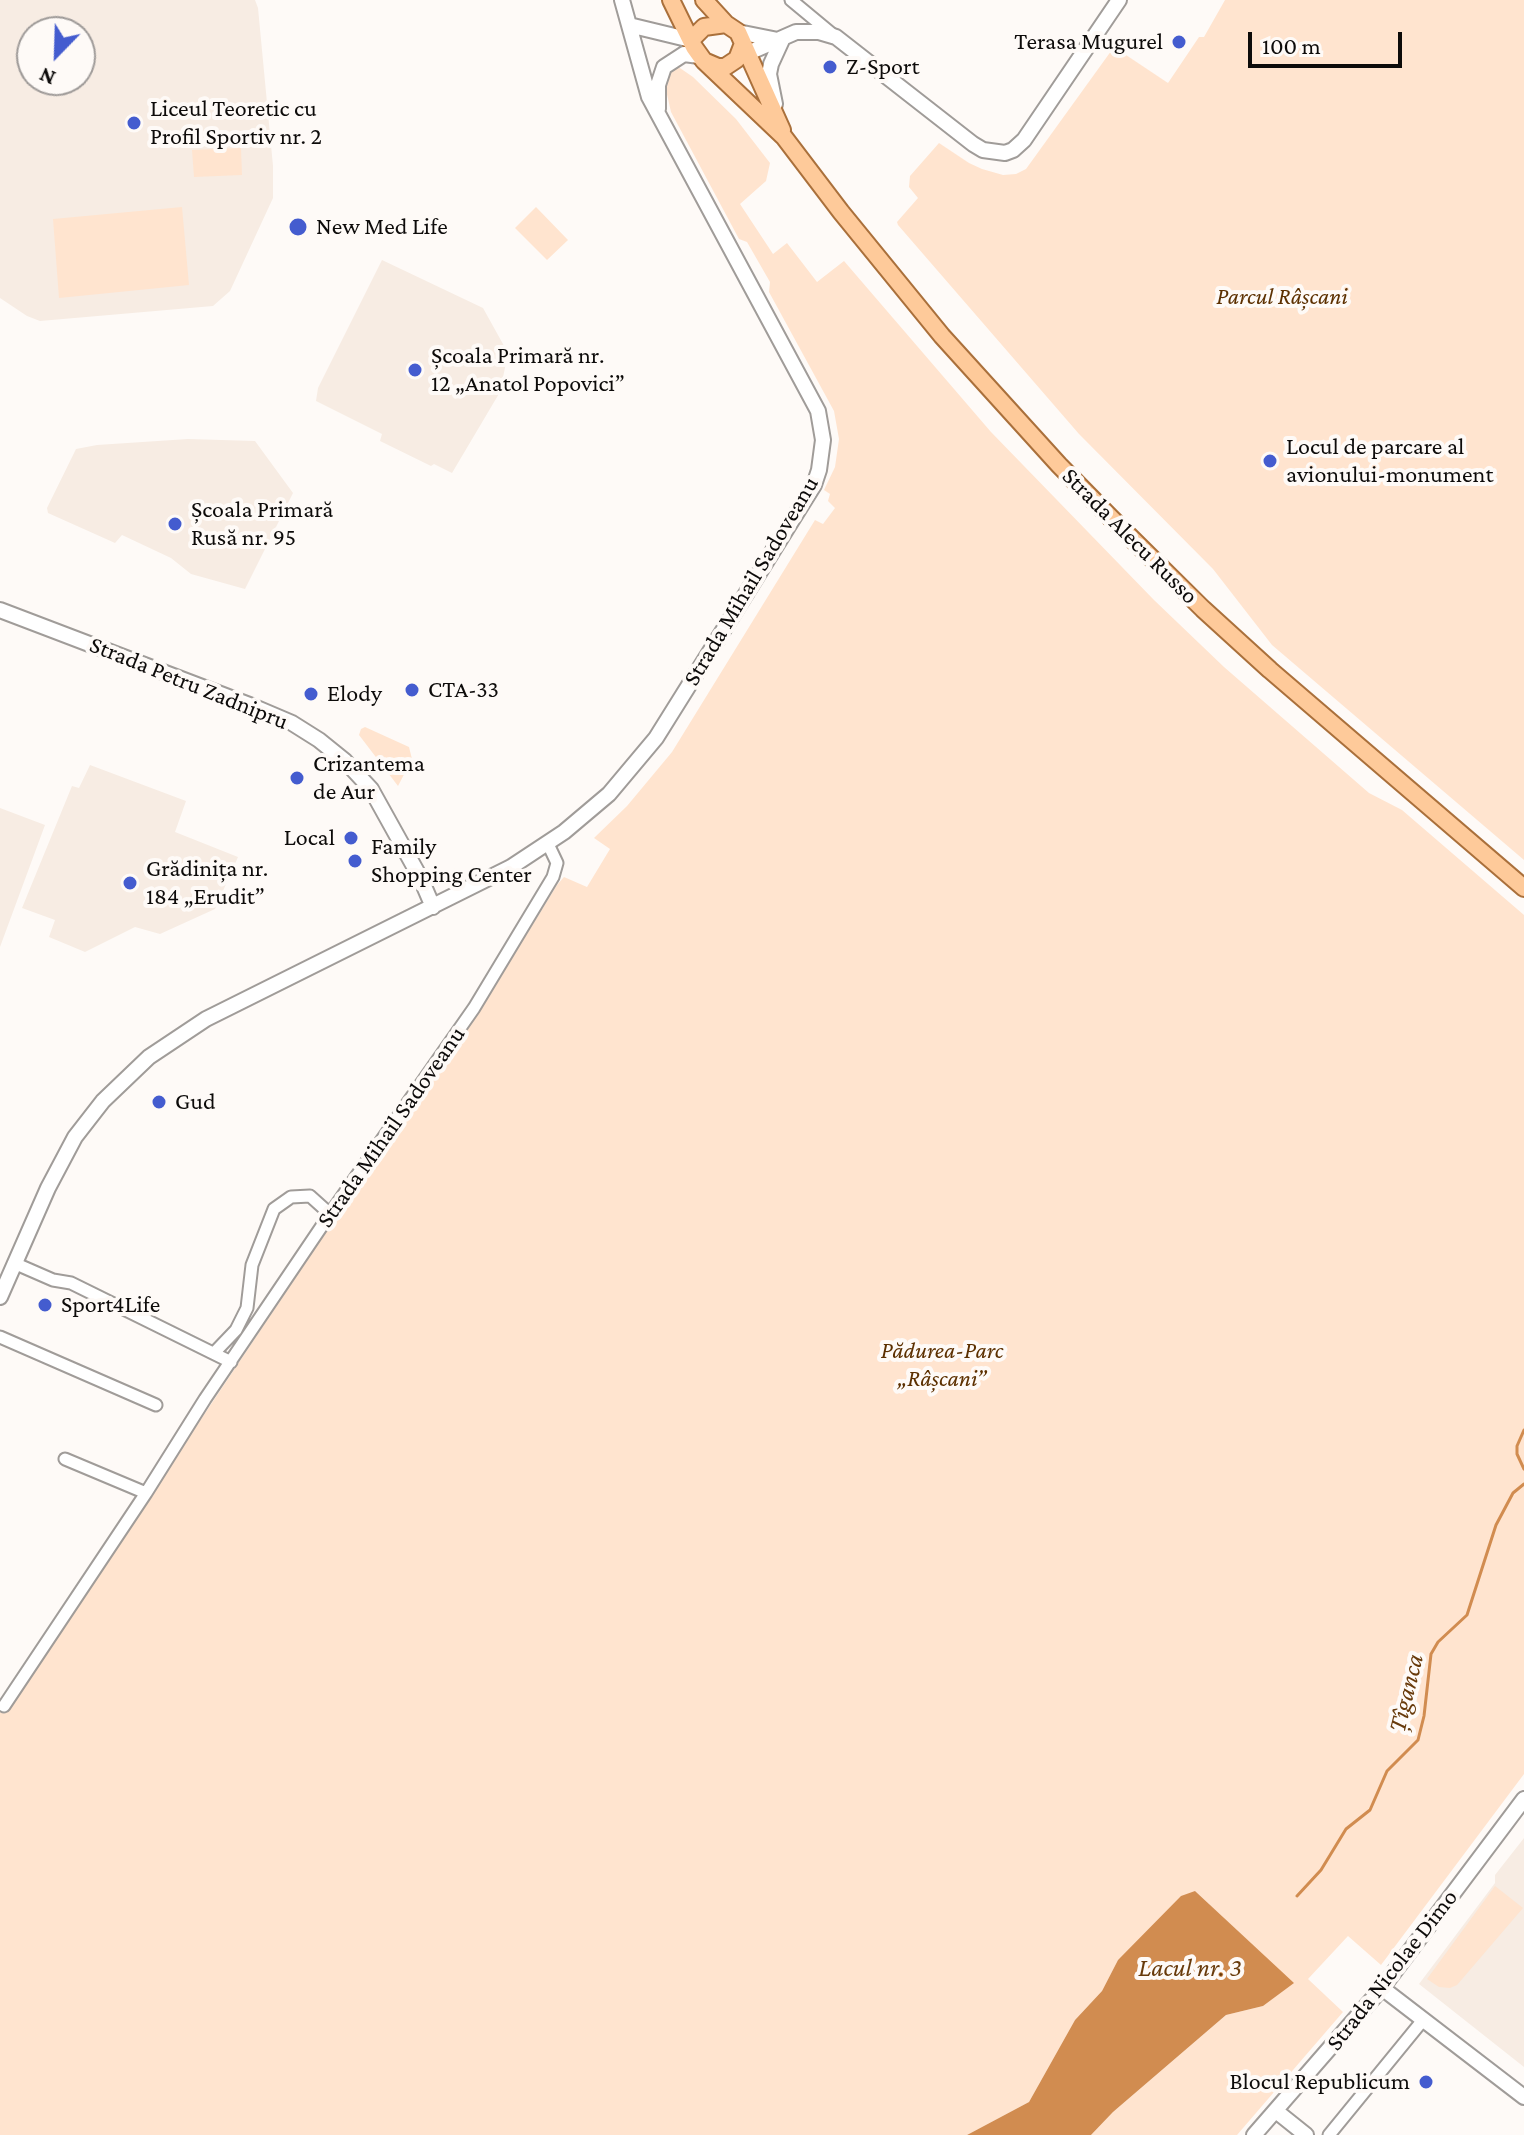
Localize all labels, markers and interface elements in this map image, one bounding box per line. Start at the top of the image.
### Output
north arrow [16,16,96,96]
scale bar [1252,16,1406,66]
place label: Terasa Mugurel [1014,28,1163,56]
text: 100 m [1262,32,1321,59]
marker: Terasa Mugurel [1170,33,1188,51]
place label: Z-Sport [846,53,919,81]
marker: Z-Sport [821,58,839,76]
text: N [35,62,59,91]
place label: Liceul Teoretic cu Profil Sportiv nr. 2 [150,95,322,151]
marker: Liceul Teoretic cu Profil Sportiv nr. 2 [125,114,143,132]
place label: New Med Life [316,213,448,241]
marker: New Med Life [287,216,309,238]
park label: Parcul Râșcani [1216,283,1348,311]
place label: Școala Primară nr. 12 „Anatol Popovici” [431,342,625,398]
marker: Școala Primară nr. 12 „Anatol Popovici” [406,361,424,379]
place label: Locul de parcare al avionului-monument [1286,433,1493,489]
marker: Locul de parcare al avionului-monument [1261,452,1279,470]
street label: Strada Alecu Russo [1056,462,1204,610]
street label: Strada Mihail Sadoveanu [677,471,825,691]
place label: Școala Primară Rusă nr. 95 [191,496,333,552]
marker: Școala Primară Rusă nr. 95 [166,515,184,533]
street label: Strada Petru Zadnipru [85,630,293,736]
place label: CTA-33 [428,676,499,704]
place label: Elody [327,680,382,708]
marker: CTA-33 [403,681,421,699]
marker: Elody [302,685,320,703]
place label: Crizantema de Aur [313,750,425,806]
marker: Crizantema de Aur [288,769,306,787]
place label: Local [284,824,335,852]
marker: Local [342,829,360,847]
place label: Family Shopping Center [371,833,532,889]
marker: Family Shopping Center [346,852,364,870]
place label: Grădinița nr. 184 „Erudit” [146,855,268,911]
marker: Grădinița nr. 184 „Erudit” [121,874,139,892]
street label: Strada Mihail Sadoveanu [311,1021,471,1233]
place label: Gud [175,1088,216,1116]
marker: Gud [150,1093,168,1111]
place label: Sport4Life [61,1291,160,1319]
marker: Sport4Life [36,1296,54,1314]
park label: Pădurea-Parc „Râșcani” [881,1337,1003,1393]
water label: Țîganca [1381,1651,1431,1735]
street label: Strada Nicolae Dimo [1320,1884,1464,2056]
water label: Lacul nr. 3 [1138,1952,1242,1984]
place label: Blocul Republicum [1229,2068,1410,2096]
marker: Blocul Republicum [1417,2073,1435,2091]

